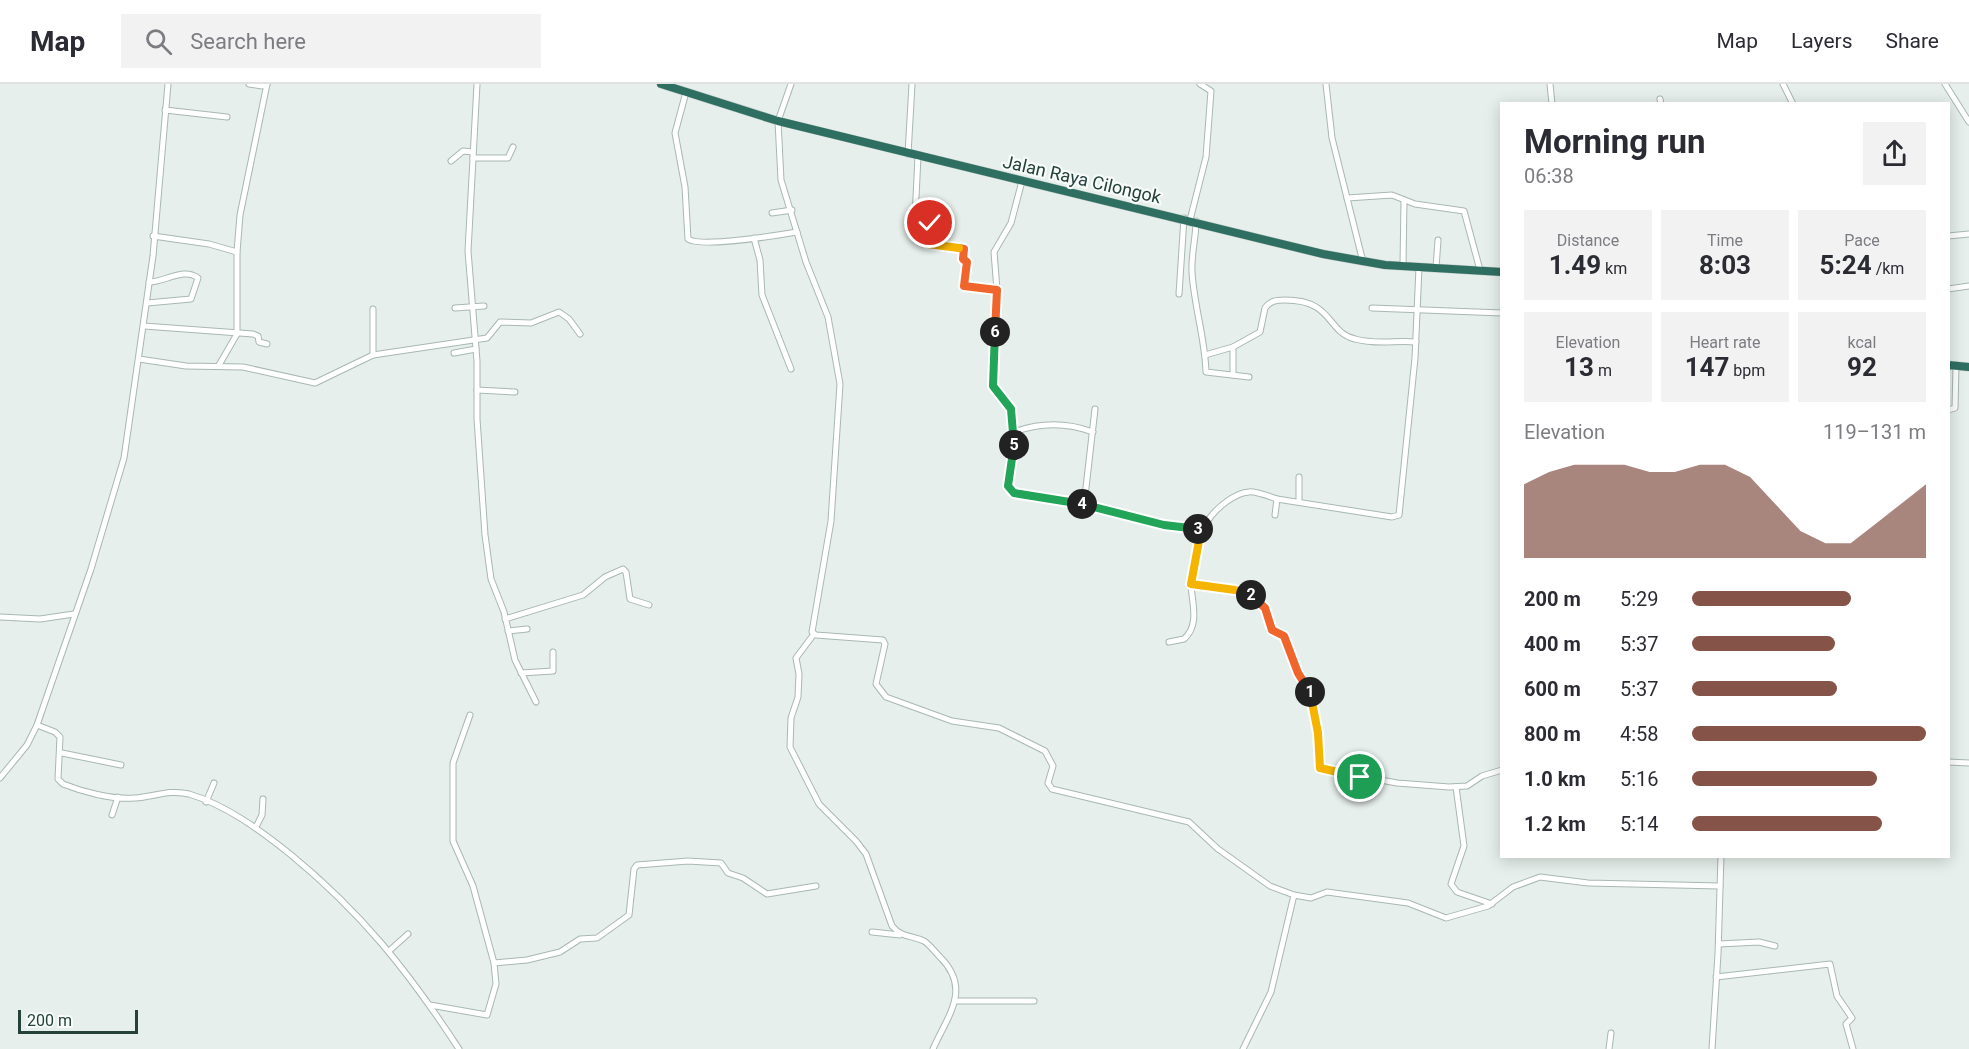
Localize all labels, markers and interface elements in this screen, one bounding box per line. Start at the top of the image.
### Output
search box [121,14,541,68]
text: Map [30,25,85,58]
icon: search [142,25,175,58]
text: Search here [190,29,306,54]
text: Map [1716,29,1758,53]
text: Layers [1791,29,1852,53]
text: Share [1885,29,1939,53]
text: Morning run [1524,122,1705,161]
button: share [1863,122,1926,185]
street label: Jalan Raya Cilongok [1001,151,1164,208]
text: 06:38 [1524,164,1574,188]
pin [904,197,955,248]
icon: check [913,206,946,239]
text: Distance [1557,231,1619,250]
text: Time [1707,231,1743,250]
text: Pace [1844,231,1880,250]
text: 1.49 [1549,250,1601,280]
text: 8:03 [1699,250,1751,280]
text: 5:24 [1820,250,1872,280]
text: km [1601,259,1627,278]
text: /km [1872,259,1904,278]
pin: 6 [980,317,1010,347]
text: 6 [990,322,1000,341]
text: Elevation [1556,333,1620,352]
text: Heart rate [1689,333,1761,352]
text: kcal [1848,333,1876,352]
text: 13 [1564,352,1594,382]
text: 147 [1685,352,1729,382]
text: 92 [1847,352,1877,382]
text: m [1594,361,1612,380]
text: bpm [1729,361,1765,380]
text: Elevation [1524,420,1605,444]
text: 119–131 m [1823,420,1926,444]
pin: 5 [999,430,1029,460]
text: 5 [1009,435,1019,454]
pin: 4 [1067,489,1097,519]
text: 4 [1077,494,1087,513]
pin: 3 [1183,514,1213,544]
text: 3 [1193,519,1203,538]
pin: 2 [1236,580,1266,610]
text: 2 [1246,585,1256,604]
text: 200 m [1524,587,1581,611]
text: 5:29 [1620,587,1659,611]
text: 400 m [1524,632,1581,656]
text: 5:37 [1620,632,1659,656]
pin: 1 [1295,677,1325,707]
text: 600 m [1524,677,1581,701]
text: 5:37 [1620,677,1659,701]
text: 1 [1305,682,1315,701]
text: 800 m [1524,722,1581,746]
text: 4:58 [1620,722,1659,746]
pin [1334,751,1385,802]
icon: arrive [1343,760,1376,793]
text: 1.0 km [1524,767,1586,791]
text: 5:16 [1620,767,1659,791]
text: 1.2 km [1524,812,1586,836]
text: 5:14 [1620,812,1659,836]
scale bar [18,1007,138,1034]
text: 200 m [27,1011,72,1030]

